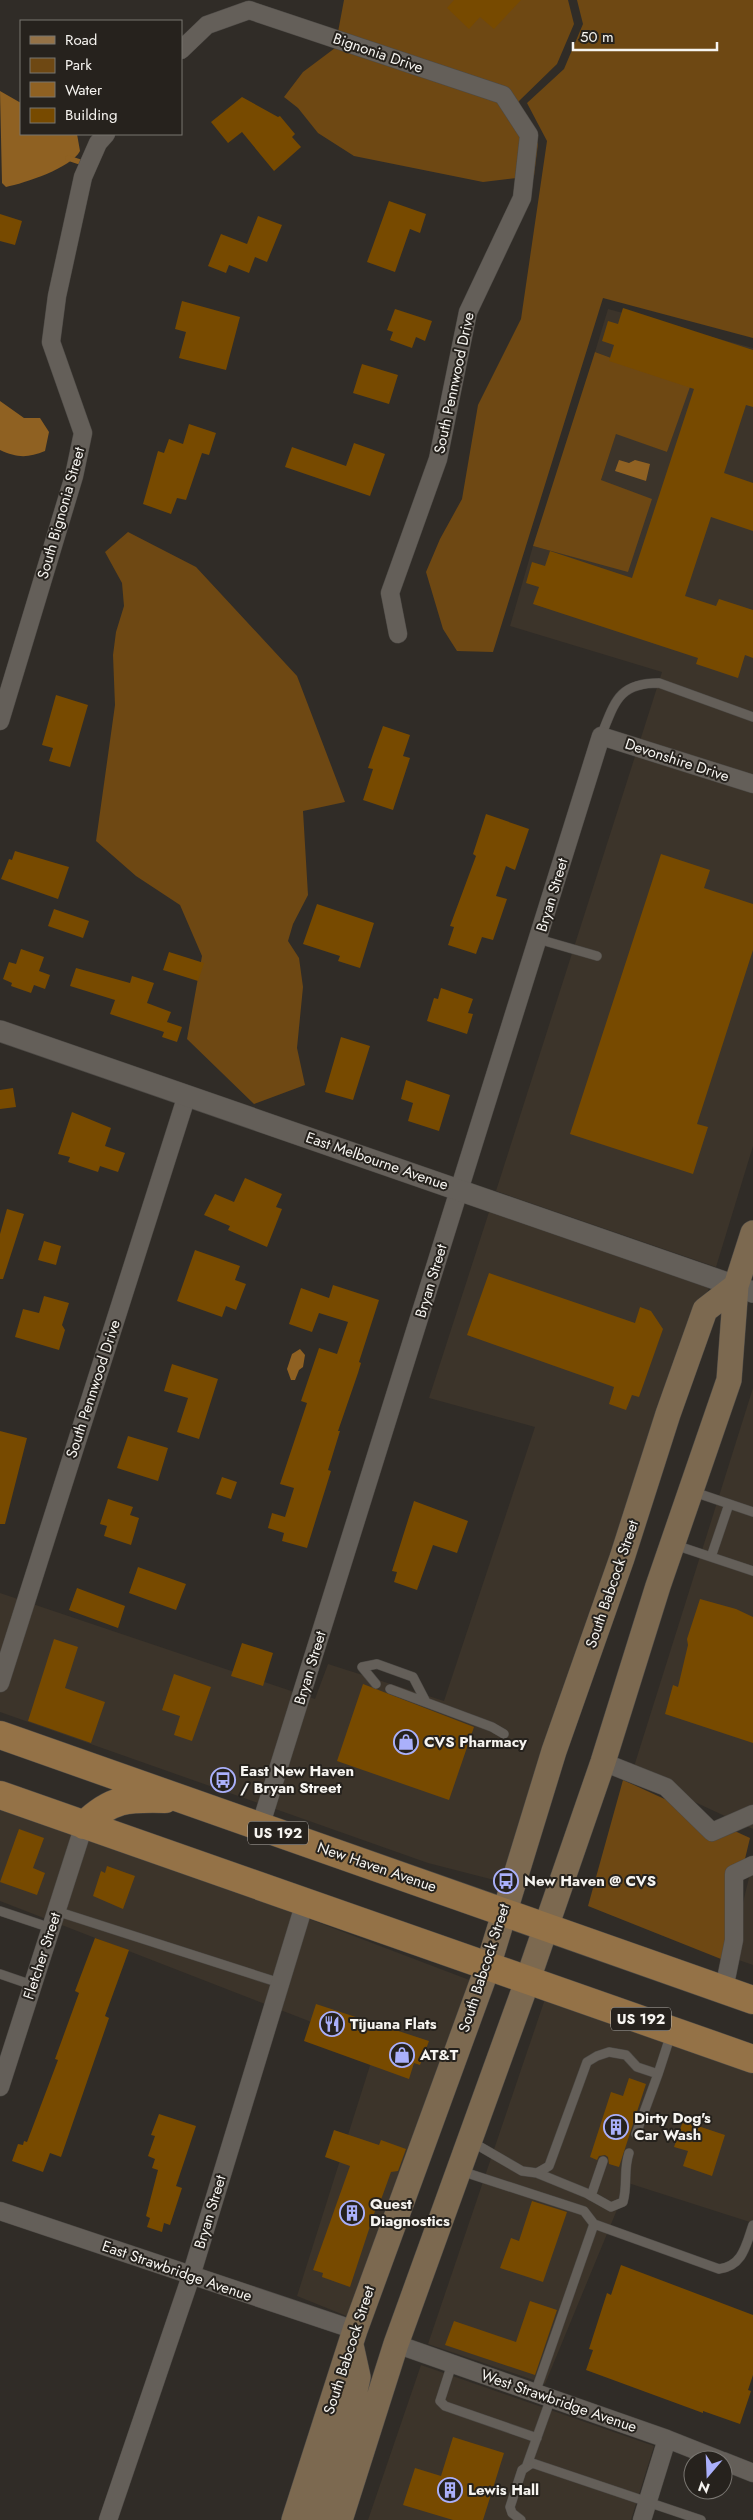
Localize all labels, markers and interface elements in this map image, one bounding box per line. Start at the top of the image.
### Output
legend [20,20,182,135]
scale bar [573,20,717,52]
text: 50 m [580,26,614,48]
street label: Bignonia Drive [330,27,426,79]
text: Road [65,29,97,51]
text: Park [65,54,92,76]
text: Water [65,79,103,101]
text: Building [65,104,117,126]
street label: South Pennwood Drive [428,310,480,456]
street label: South Bignonia Street [32,444,90,582]
street label: Devonshire Drive [622,733,732,787]
street label: Bryan Street [530,855,574,935]
street label: East Melbourne Avenue [303,1126,452,1196]
street label: Bryan Street [409,1241,453,1321]
street label: South Pennwood Drive [60,1317,126,1461]
street label: South Babcock Street [580,1517,644,1651]
street label: Bryan Street [288,1628,332,1708]
shop icon: CVS Pharmacy [393,1729,419,1755]
place label: CVS Pharmacy [424,1731,527,1753]
place label: East New Haven / Bryan Street [240,1760,354,1799]
bus stop icon: East New Haven / Bryan Street [210,1767,236,1793]
road number: US 192 [248,1822,308,1845]
street label: New Haven Avenue [314,1836,440,1898]
bus stop icon: New Haven @ CVS [493,1868,519,1894]
place label: New Haven @ CVS [524,1870,656,1892]
street label: South Babcock Street [453,1901,515,2035]
street label: Fletcher Street [18,1909,67,2002]
road number: US 192 [611,2008,671,2030]
restaurant icon: Tijuana Flats [319,2011,345,2037]
place label: Tijuana Flats [350,2013,437,2035]
shop icon: AT&T [389,2042,415,2068]
place label: AT&T [419,2044,459,2066]
place label: Dirty Dog's Car Wash [634,2107,711,2146]
building icon: Dirty Dog's Car Wash [603,2114,629,2140]
street label: Bryan Street [188,2172,232,2252]
place label: Quest Diagnostics [370,2193,450,2232]
building icon: Quest Diagnostics [339,2200,365,2226]
street label: East Strawbridge Avenue [99,2235,255,2307]
street label: South Babcock Street [318,2283,380,2417]
street label: West Strawbridge Avenue [478,2364,640,2438]
north arrow [683,2450,733,2500]
text: N [695,2476,712,2499]
building icon: Lewis Hall [437,2477,463,2503]
place label: Lewis Hall [468,2479,539,2501]

